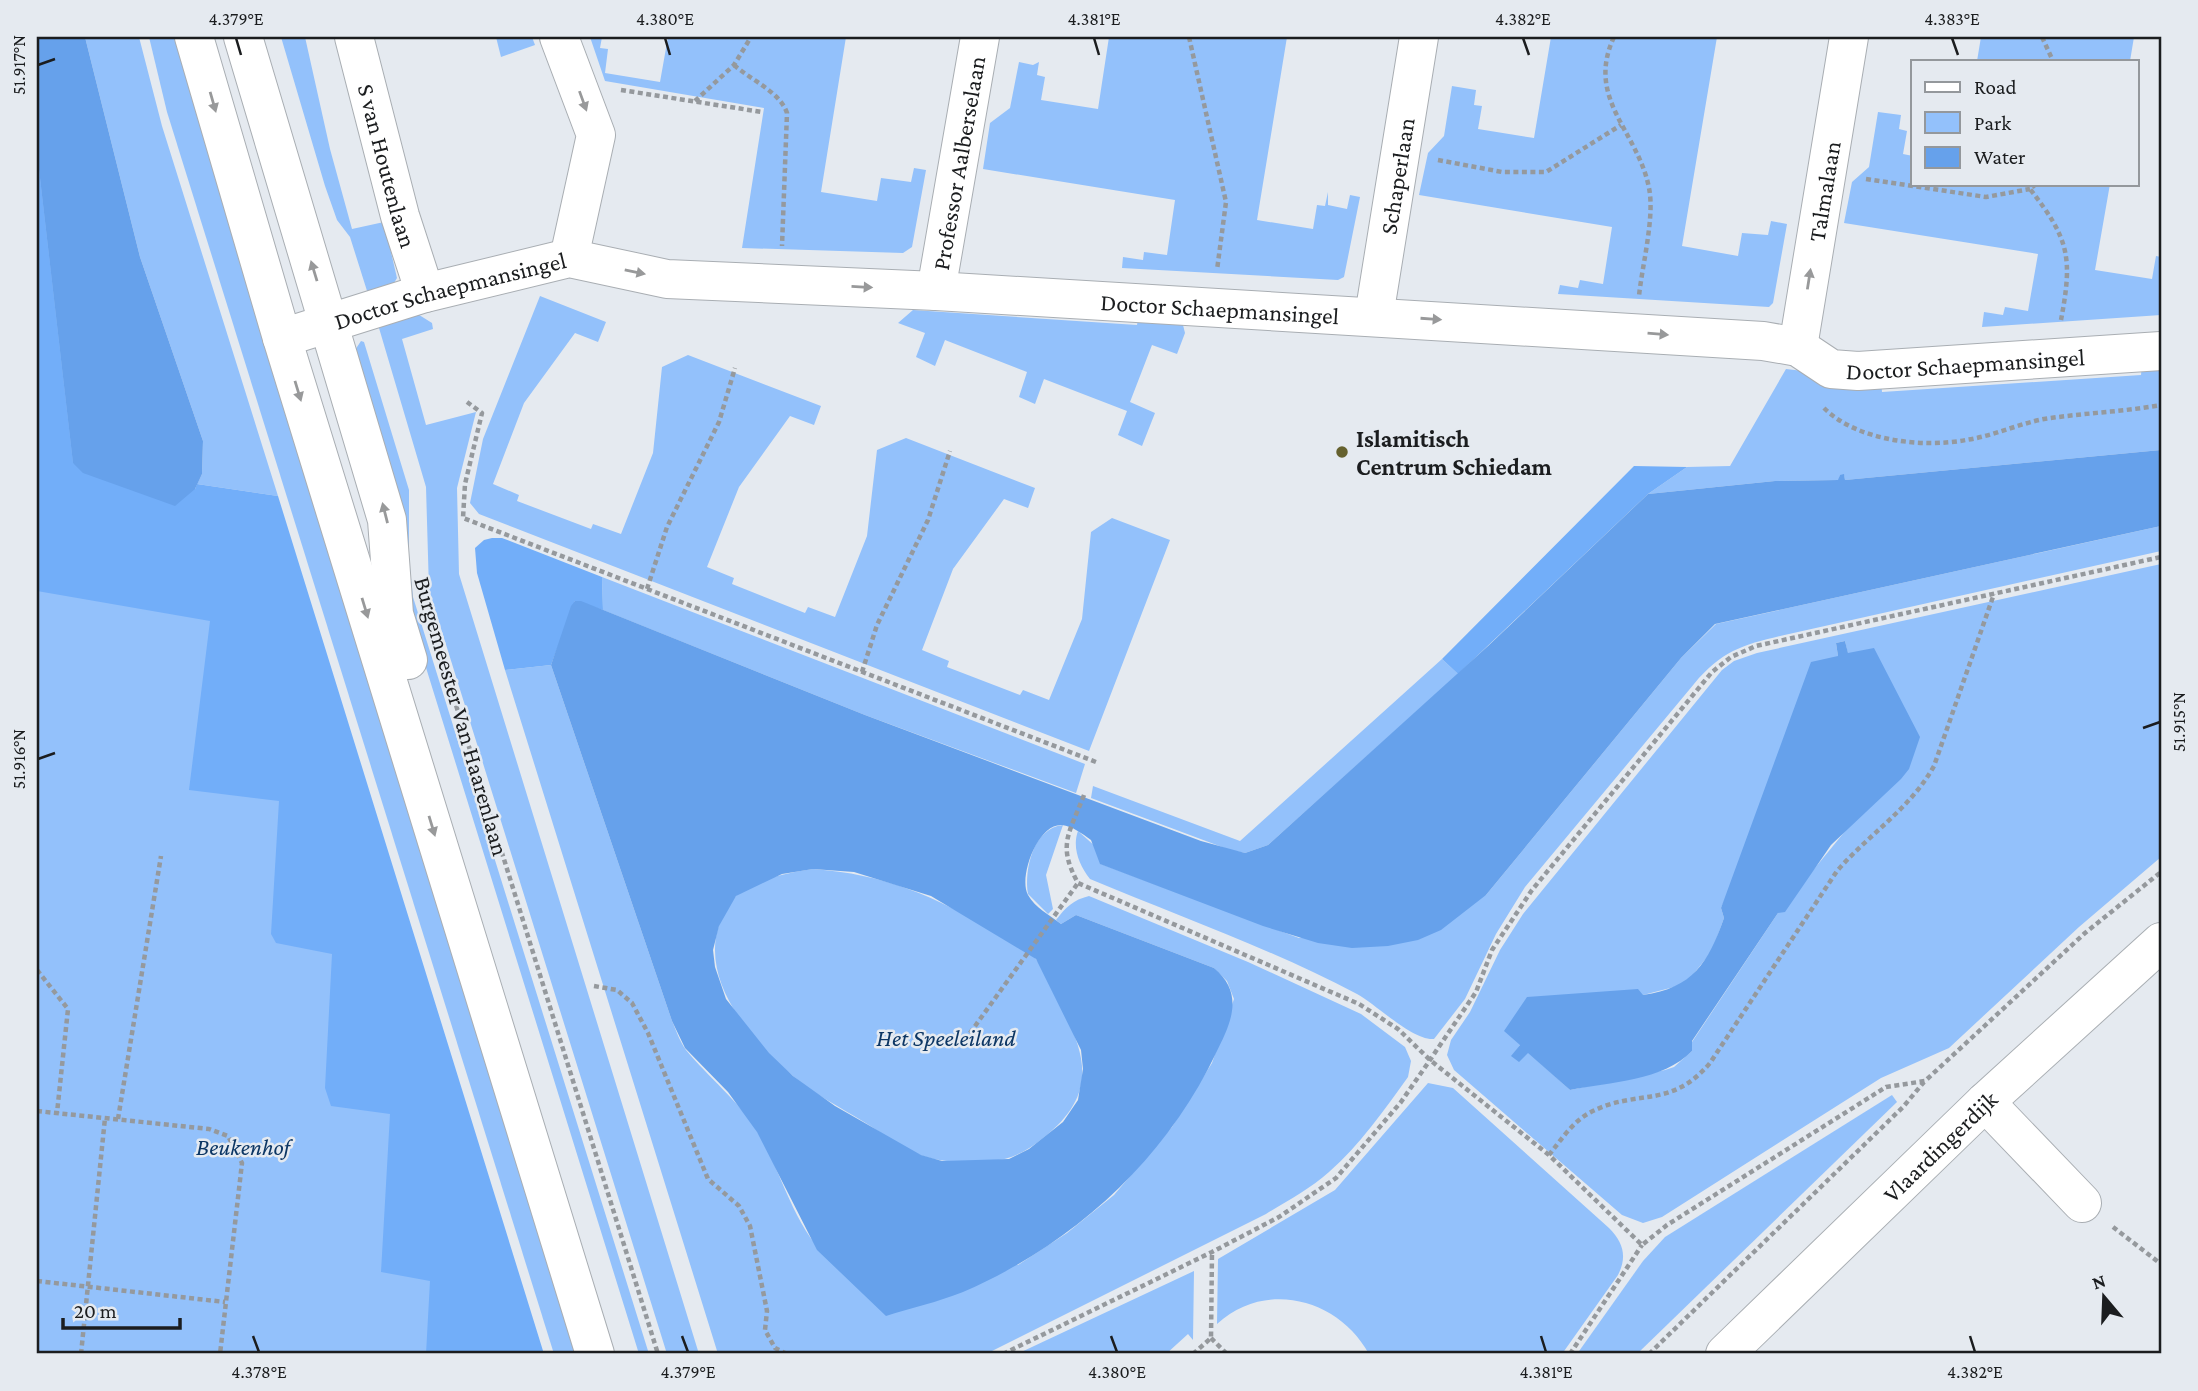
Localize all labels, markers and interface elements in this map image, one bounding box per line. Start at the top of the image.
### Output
text: 4.379°E [208,9,264,29]
text: 4.380°E [636,9,694,29]
text: 4.381°E [1067,9,1121,29]
text: 4.382°E [1495,9,1551,29]
text: 4.383°E [1924,9,1980,29]
text: 51.917°N [9,35,29,95]
street label: Professor Aalberselaan [926,54,990,272]
legend [1911,60,2138,186]
text: Road [1974,75,2017,99]
street label: S van Houtenlaan [353,81,423,251]
one-way arrow [578,90,589,111]
one-way arrow [208,92,218,113]
text: Park [1974,111,2011,135]
street label: Schaperlaan [1374,115,1419,236]
street label: Talmalaan [1802,139,1845,243]
text: Water [1974,145,2026,169]
street label: Doctor Schaepmansingel [331,246,569,334]
one-way arrow [308,260,319,281]
one-way arrow [624,267,646,278]
one-way arrow [1804,268,1815,290]
one-way arrow [851,282,873,293]
street label: Doctor Schaepmansingel [1100,287,1340,329]
one-way arrow [1421,314,1443,325]
one-way arrow [1648,329,1670,340]
street label: Doctor Schaepmansingel [1845,343,2086,385]
one-way arrow [294,381,304,402]
place label: Islamitisch Centrum Schiedam [1356,425,1553,480]
marker: Islamitisch Centrum Schiedam [1334,444,1350,460]
one-way arrow [379,502,390,524]
street label: Burgemeester Van Haarenlaan [409,573,515,859]
one-way arrow [361,598,371,619]
text: 51.915°N [2169,692,2189,752]
text: 51.916°N [9,729,29,789]
one-way arrow [428,815,438,836]
park label: Het Speeleiland [876,1024,1016,1051]
street label: Vlaardingerdijk [1877,1084,2003,1207]
park label: Beukenhof [196,1133,294,1160]
north arrow [2068,1262,2138,1332]
text: N [2089,1269,2108,1293]
scale bar [63,1286,180,1330]
text: 20 m [74,1299,117,1323]
text: 4.378°E [231,1362,287,1382]
text: 4.379°E [660,1362,716,1382]
text: 4.380°E [1088,1362,1146,1382]
text: 4.381°E [1519,1362,1573,1382]
text: 4.382°E [1947,1362,2003,1382]

